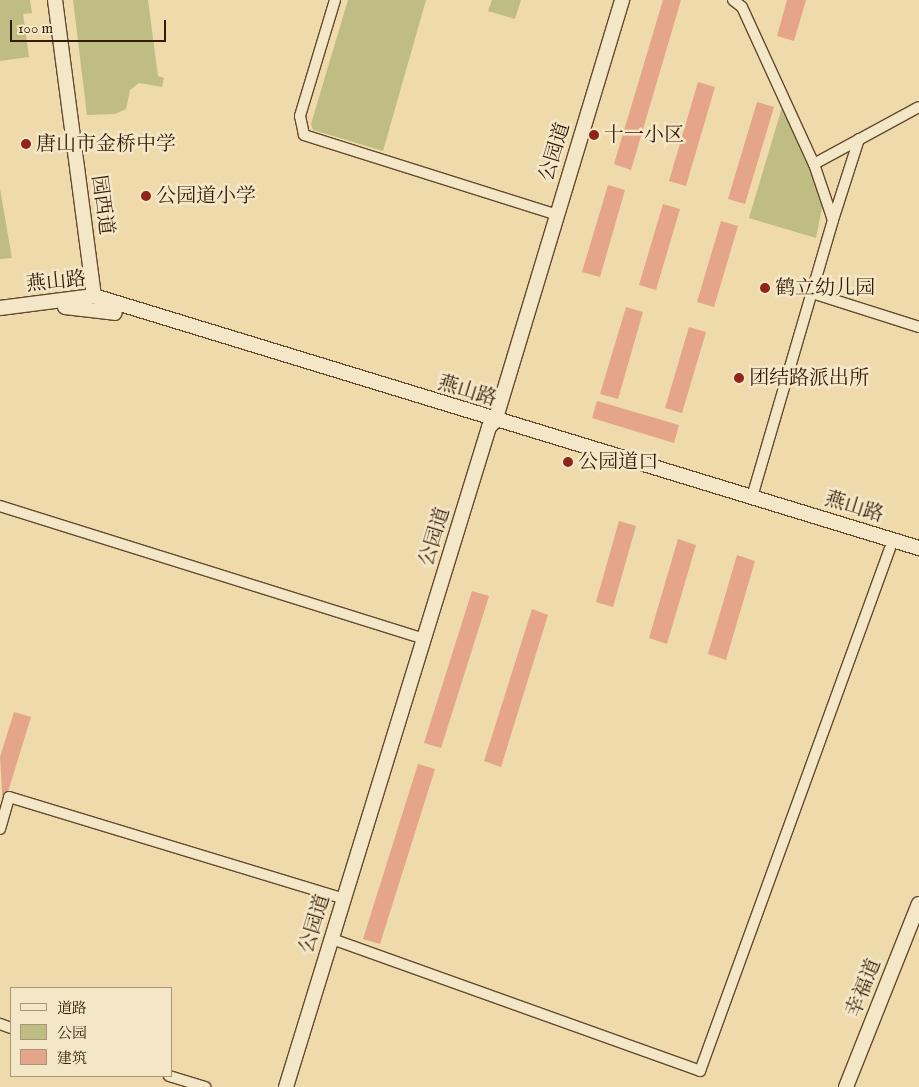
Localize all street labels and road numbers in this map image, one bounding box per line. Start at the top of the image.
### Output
street label: 公园道 [535,120,575,184]
street label: 园西道 [86,174,118,236]
street label: 燕山路 [25,267,87,297]
street label: 燕山路 [435,371,499,411]
street label: 燕山路 [822,487,886,527]
street label: 公园道 [415,505,455,569]
street label: 公园道 [295,892,335,956]
street label: 幸福道 [842,956,886,1020]

